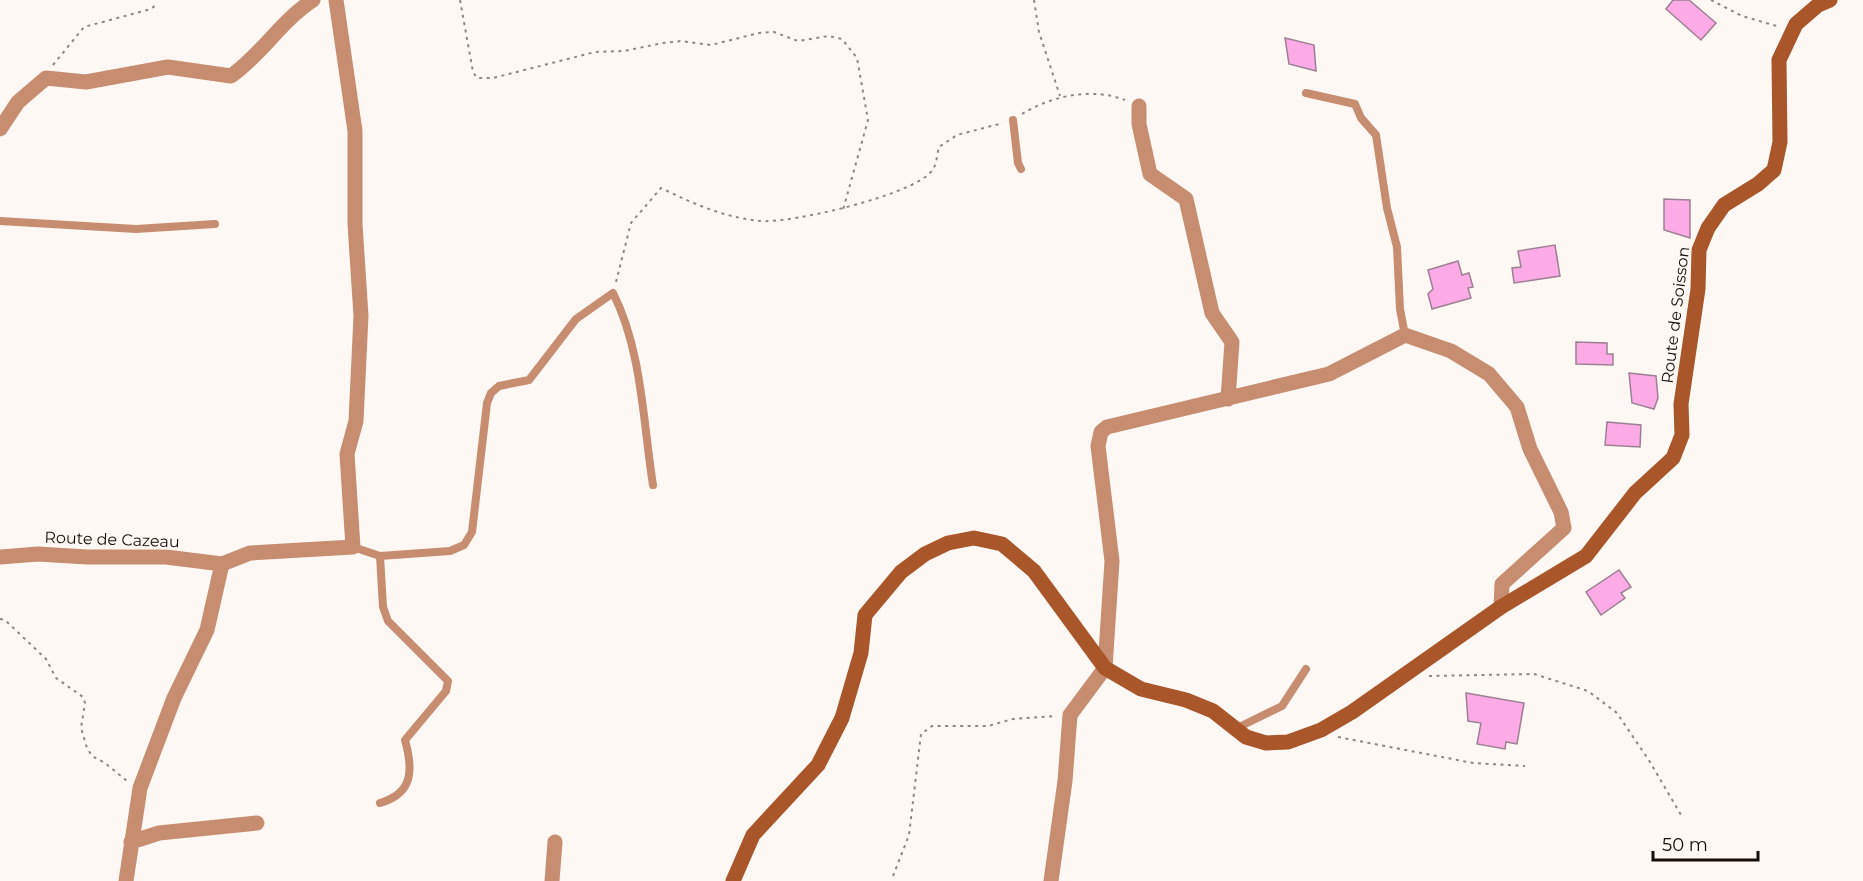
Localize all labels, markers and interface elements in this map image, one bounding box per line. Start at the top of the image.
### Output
street label: Route de Soisson [1658,246,1693,385]
street label: Route de Cazeau [44,528,180,551]
scale bar [1653,824,1758,862]
text: 50 m [1662,834,1708,856]

